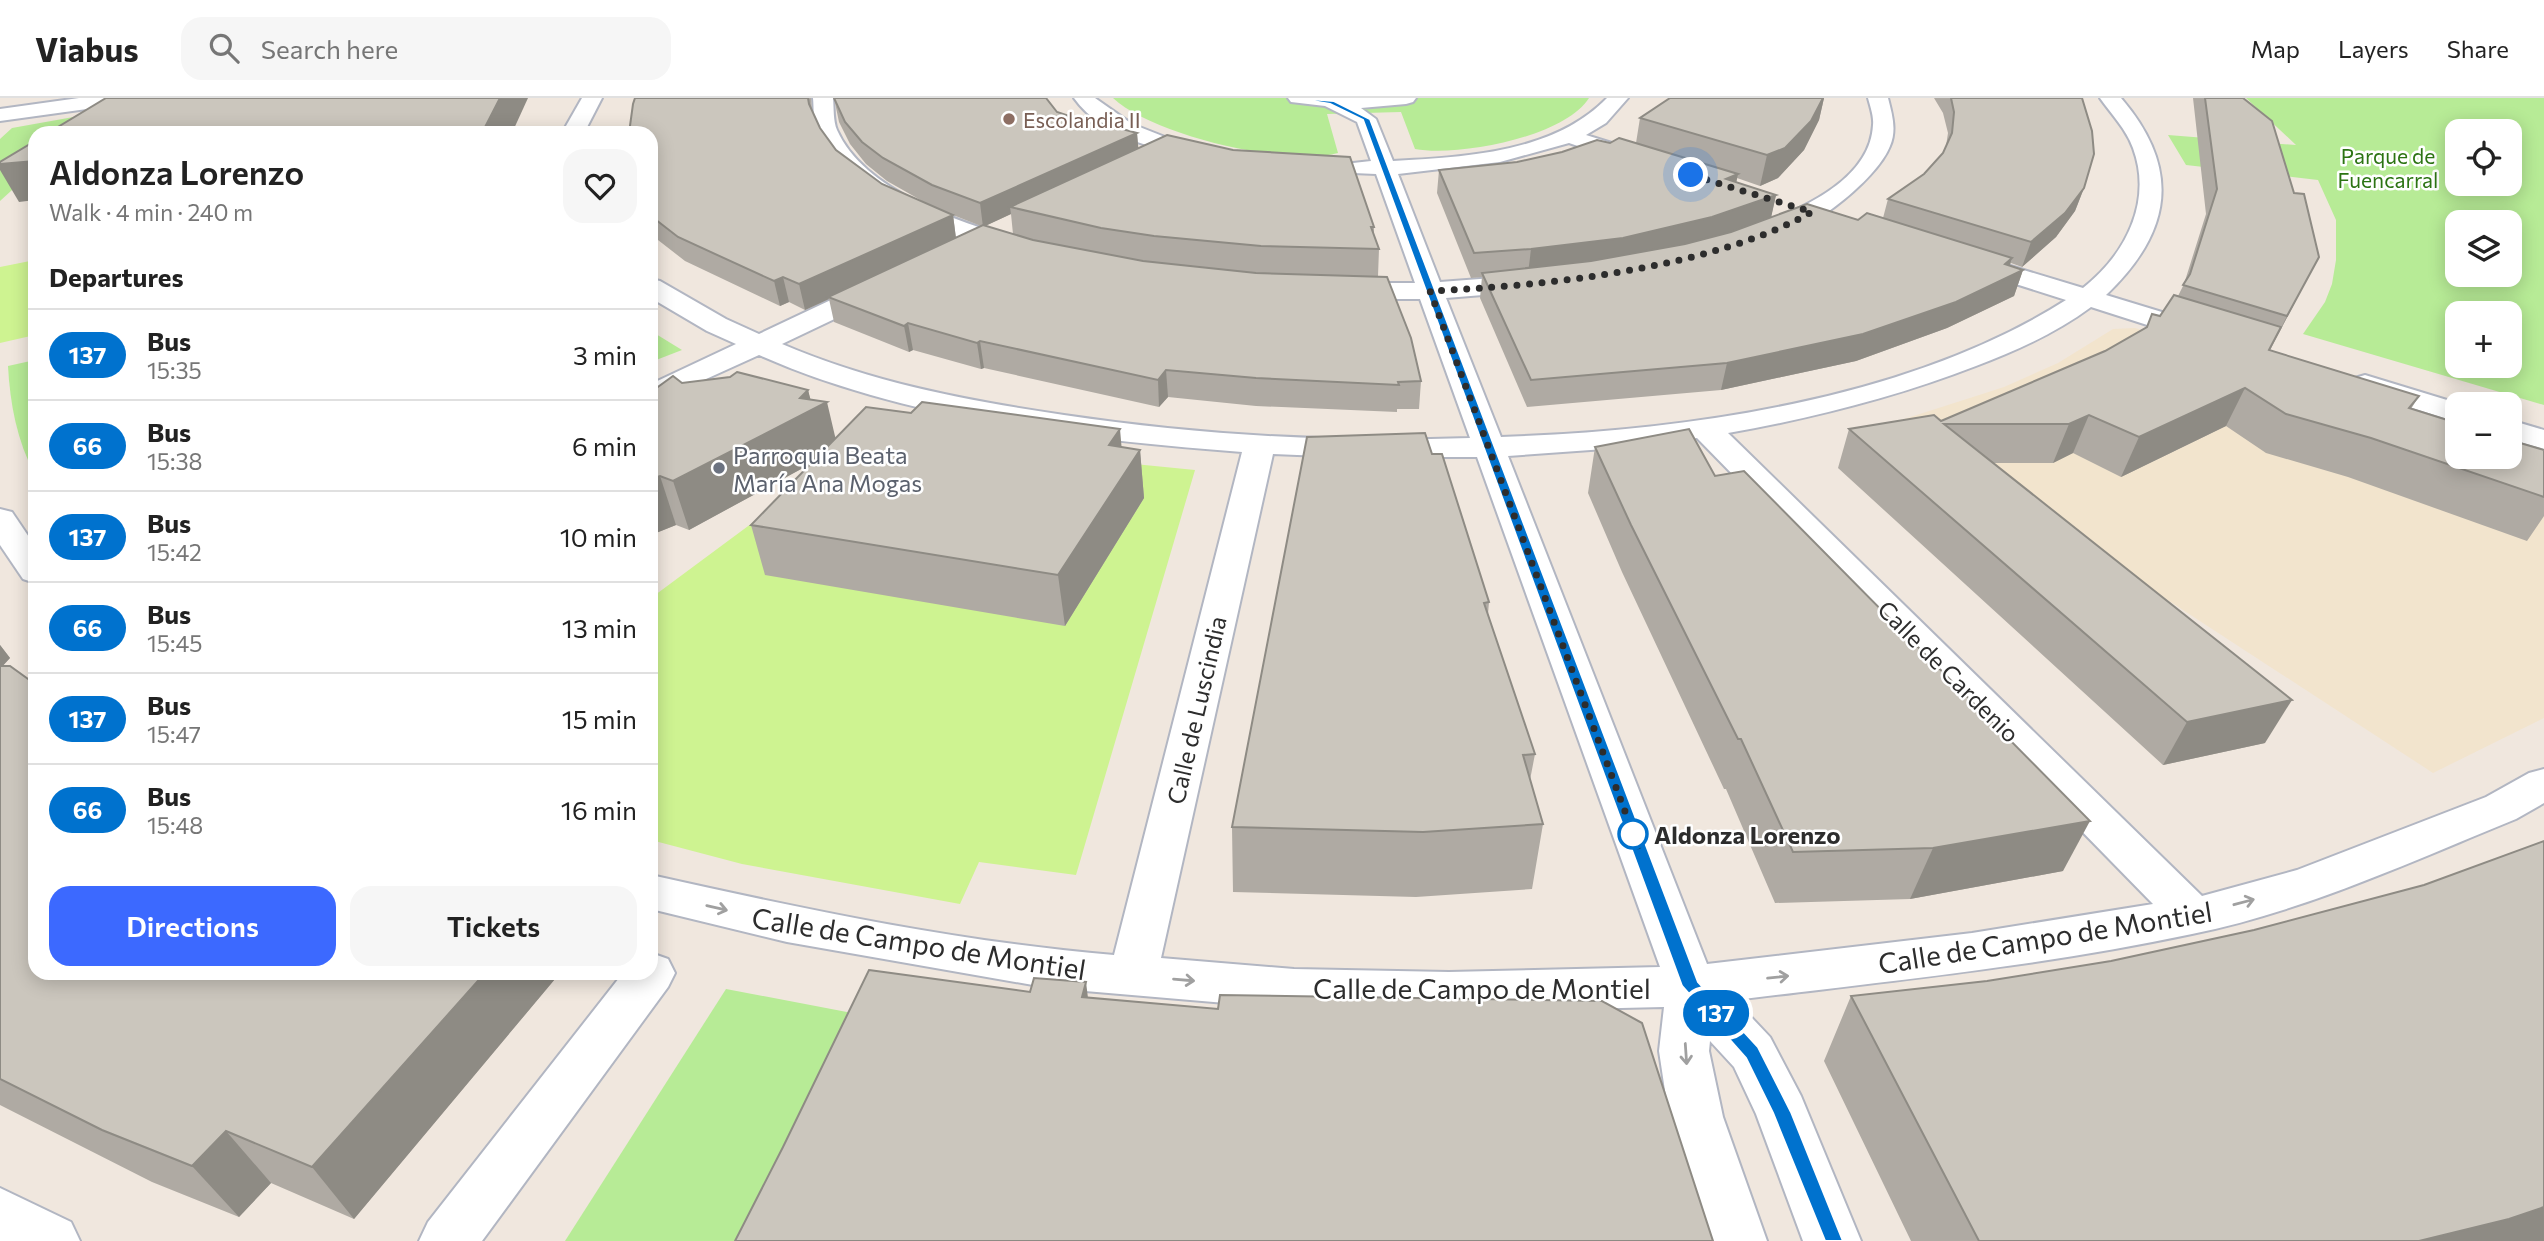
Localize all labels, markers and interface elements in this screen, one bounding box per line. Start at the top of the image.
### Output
search box [181,17,671,80]
text: Viabus [35,28,139,69]
icon: search [205,29,243,67]
text: Search here [261,33,398,64]
text: Map [2251,34,2300,63]
text: Layers [2338,34,2409,63]
text: Share [2447,34,2509,63]
place label: Escolandia II [1023,107,1141,132]
marker: Escolandia II [1001,111,1017,127]
map controls [2445,119,2522,469]
button: locate [2445,119,2522,196]
park label: Parque de Fuencarral [2338,143,2438,192]
button: heart [563,149,637,223]
text: Aldonza Lorenzo [49,151,304,192]
your location [1673,157,1708,192]
text: Walk · 4 min · 240 m [49,198,253,226]
button: layers [2445,210,2522,287]
text: Departures [49,261,184,292]
button: + [2445,301,2522,378]
text: Bus [147,325,191,356]
text: 3 min [573,339,637,370]
text: 137 [69,340,106,369]
text: 15:35 [147,356,202,384]
button: − [2445,392,2522,469]
text: Bus [147,416,191,447]
text: 6 min [572,430,637,461]
text: 66 [73,431,102,460]
place label: Parroquia Beata María Ana Mogas [733,440,922,497]
text: 15:38 [147,447,203,475]
marker: Parroquia Beata María Ana Mogas [711,460,727,476]
text: Bus [147,507,191,538]
text: 10 min [560,521,637,552]
text: 137 [69,522,106,551]
text: 15:42 [147,538,202,566]
street label: Calle de Cardenio [1872,594,2026,748]
text: Bus [147,598,191,629]
text: 13 min [562,612,637,643]
text: 66 [73,613,102,642]
street label: Calle de Luscindia [1160,613,1232,807]
text: 15:45 [147,629,203,657]
text: Bus [147,689,191,720]
text: 15 min [562,703,637,734]
text: 137 [69,704,106,733]
text: 15:47 [147,720,201,748]
text: Bus [147,780,191,811]
text: 16 min [561,794,637,825]
text: 66 [73,795,102,824]
text: 15:48 [147,811,203,839]
marker: Aldonza Lorenzo [1618,819,1648,849]
place label: Aldonza Lorenzo [1654,820,1841,849]
button: Directions [49,886,336,966]
button: Tickets [350,886,637,966]
street label: Calle de Campo de Montiel [1876,894,2214,980]
one-way arrow [2232,895,2255,908]
street label: Calle de Campo de Montiel [750,900,1088,986]
one-way arrow [705,902,728,915]
street label: Calle de Campo de Montiel [1313,971,1651,1005]
one-way arrow [1766,971,1789,984]
one-way arrow [1172,974,1195,987]
line badge: 137 [1676,990,1756,1036]
text: 137 [1697,998,1735,1027]
one-way arrow [1680,1042,1693,1065]

